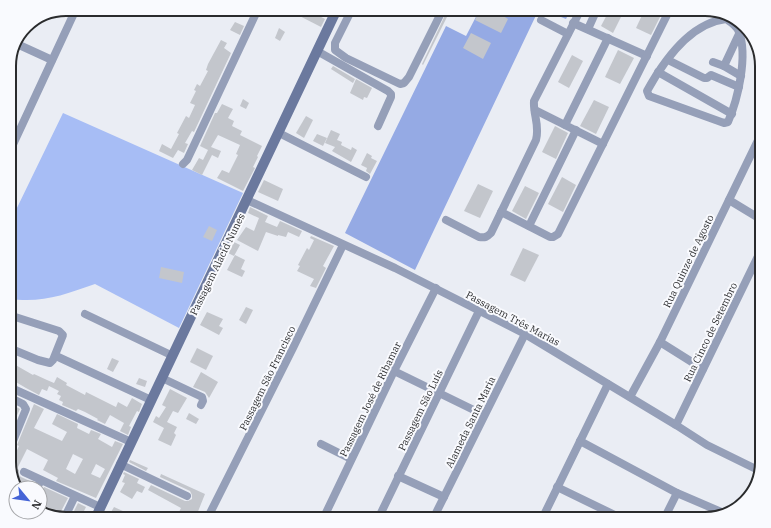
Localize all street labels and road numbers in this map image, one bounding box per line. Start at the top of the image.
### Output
street label: Passagem Alacid Nunes [187,211,248,317]
street label: Rua Quinze de Agosto [660,212,717,310]
street label: Rua Cinco de Setembro [681,280,740,384]
street label: Passagem Três Marias [463,288,562,349]
street label: Passagem São Francisco [236,323,299,433]
street label: Passagem José de Ribamar [337,339,404,459]
street label: Passagem São Luís [395,367,446,453]
street label: Alameda Santa Maria [443,374,499,470]

